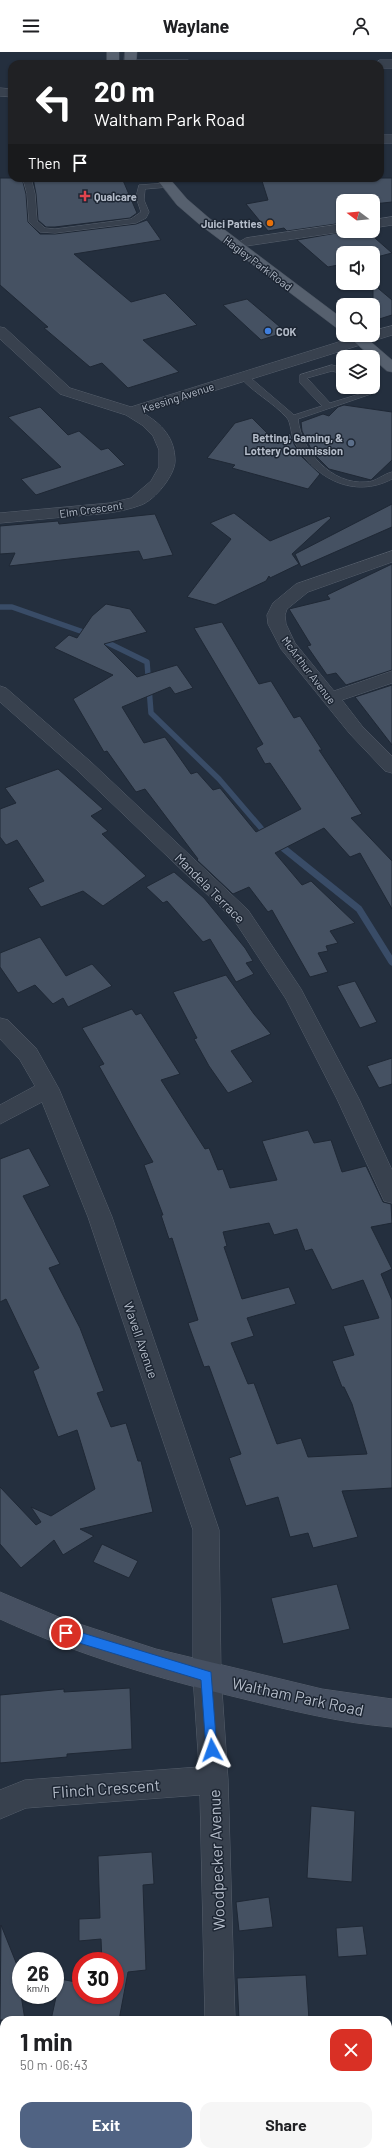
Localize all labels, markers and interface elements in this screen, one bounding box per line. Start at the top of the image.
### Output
icon: menu [20,15,42,37]
text: Waylane [163,15,229,37]
icon: person [350,15,372,37]
text: 20 m [94,74,155,108]
icon: left [28,76,80,128]
text: Waltham Park Road [94,108,245,130]
icon: arrive [69,152,91,174]
text: Then [28,154,61,172]
marker: Qualcare [79,190,91,202]
place label: Qualcare [94,190,137,203]
north arrow [336,194,380,238]
map controls [336,194,380,394]
place label: Juici Patties [201,217,262,230]
marker: Juici Patties [265,218,275,228]
street label: Hagley Park Road [221,233,295,293]
button: sound [336,246,380,290]
button: search [336,298,380,342]
place label: COK [276,325,297,338]
marker: COK [263,326,273,336]
button: layers [336,350,380,394]
street label: Keesing Avenue [140,379,216,415]
place label: Betting, Gaming, & Lottery Commission [244,431,343,457]
marker: Betting, Gaming, & Lottery Commission [346,438,356,448]
street label: Elm Crescent [59,498,123,520]
street label: McArthur Avenue [279,634,339,707]
street label: Mandela Terrace [172,850,248,926]
street label: Wavell Avenue [120,1300,162,1381]
pin [49,1616,83,1650]
icon: arrive [55,1622,77,1644]
street label: Waltham Park Road [230,1673,366,1719]
position arrow [191,1729,233,1771]
street label: Flinch Crescent [51,1775,161,1801]
street label: Woodpecker Avenue [204,1789,228,1931]
speed limit sign: 30 [72,1952,124,2004]
text: 26 [27,1961,49,1985]
text: km/h [27,1982,49,1994]
text: 1 min [20,2027,73,2056]
button: close [330,2029,372,2071]
text: 50 m · 06:43 [20,2057,88,2073]
button: Exit [20,2102,192,2148]
button: Share [200,2102,372,2148]

